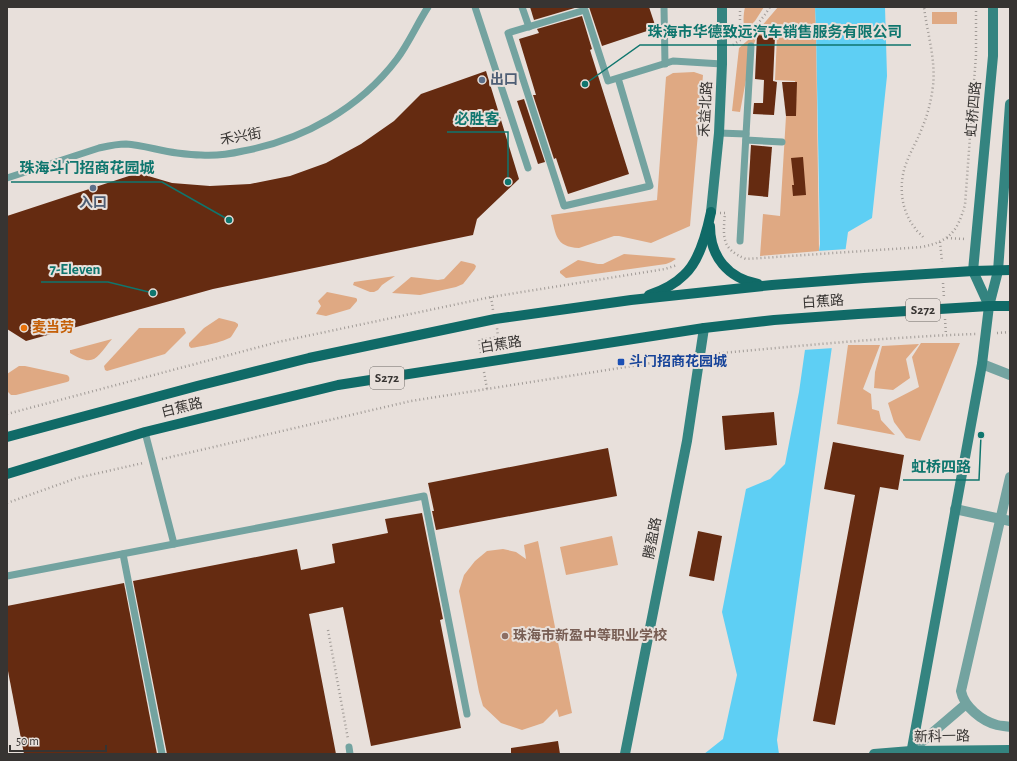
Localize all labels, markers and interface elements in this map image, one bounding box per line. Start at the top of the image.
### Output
callout: 珠海市华德致远汽车销售服务有限公司 [640,18,911,45]
text: 珠海市华德致远汽车销售服务有限公司 [647,23,903,40]
place label: 出口 [490,72,518,87]
marker: 出口 [477,75,487,85]
street label: 虹桥四路 [964,80,983,138]
street label: 禾益北路 [696,81,714,137]
callout: 必胜客 [447,105,508,132]
text: 必胜客 [454,111,500,127]
street label: 禾兴街 [219,125,263,148]
callout: 珠海斗门招商花园城 [11,155,162,182]
text: 珠海斗门招商花园城 [19,159,155,176]
marker: 入口 [88,183,98,193]
place label: 入口 [79,195,107,210]
callout: 7-Eleven [41,255,108,282]
text: 7-Eleven [50,262,101,277]
street label: 白蕉路 [801,293,844,310]
road number: S272 [906,299,940,321]
place label: 麦当劳 [32,320,74,335]
marker: 麦当劳 [19,323,29,333]
street label: 白蕉路 [479,334,523,355]
place label: 斗门招商花园城 [629,353,727,369]
marker: 斗门招商花园城 [616,357,626,367]
road number: S272 [370,367,404,389]
street label: 白蕉路 [160,395,204,420]
callout: 虹桥四路 [903,453,979,480]
text: 虹桥四路 [911,459,971,475]
street label: 腾盈路 [641,516,664,560]
place label: 珠海市新盈中等职业学校 [513,627,667,643]
marker: 珠海市新盈中等职业学校 [500,631,510,641]
scale bar [10,727,106,753]
street label: 新科一路 [914,729,970,744]
text: 50 m [16,735,39,747]

